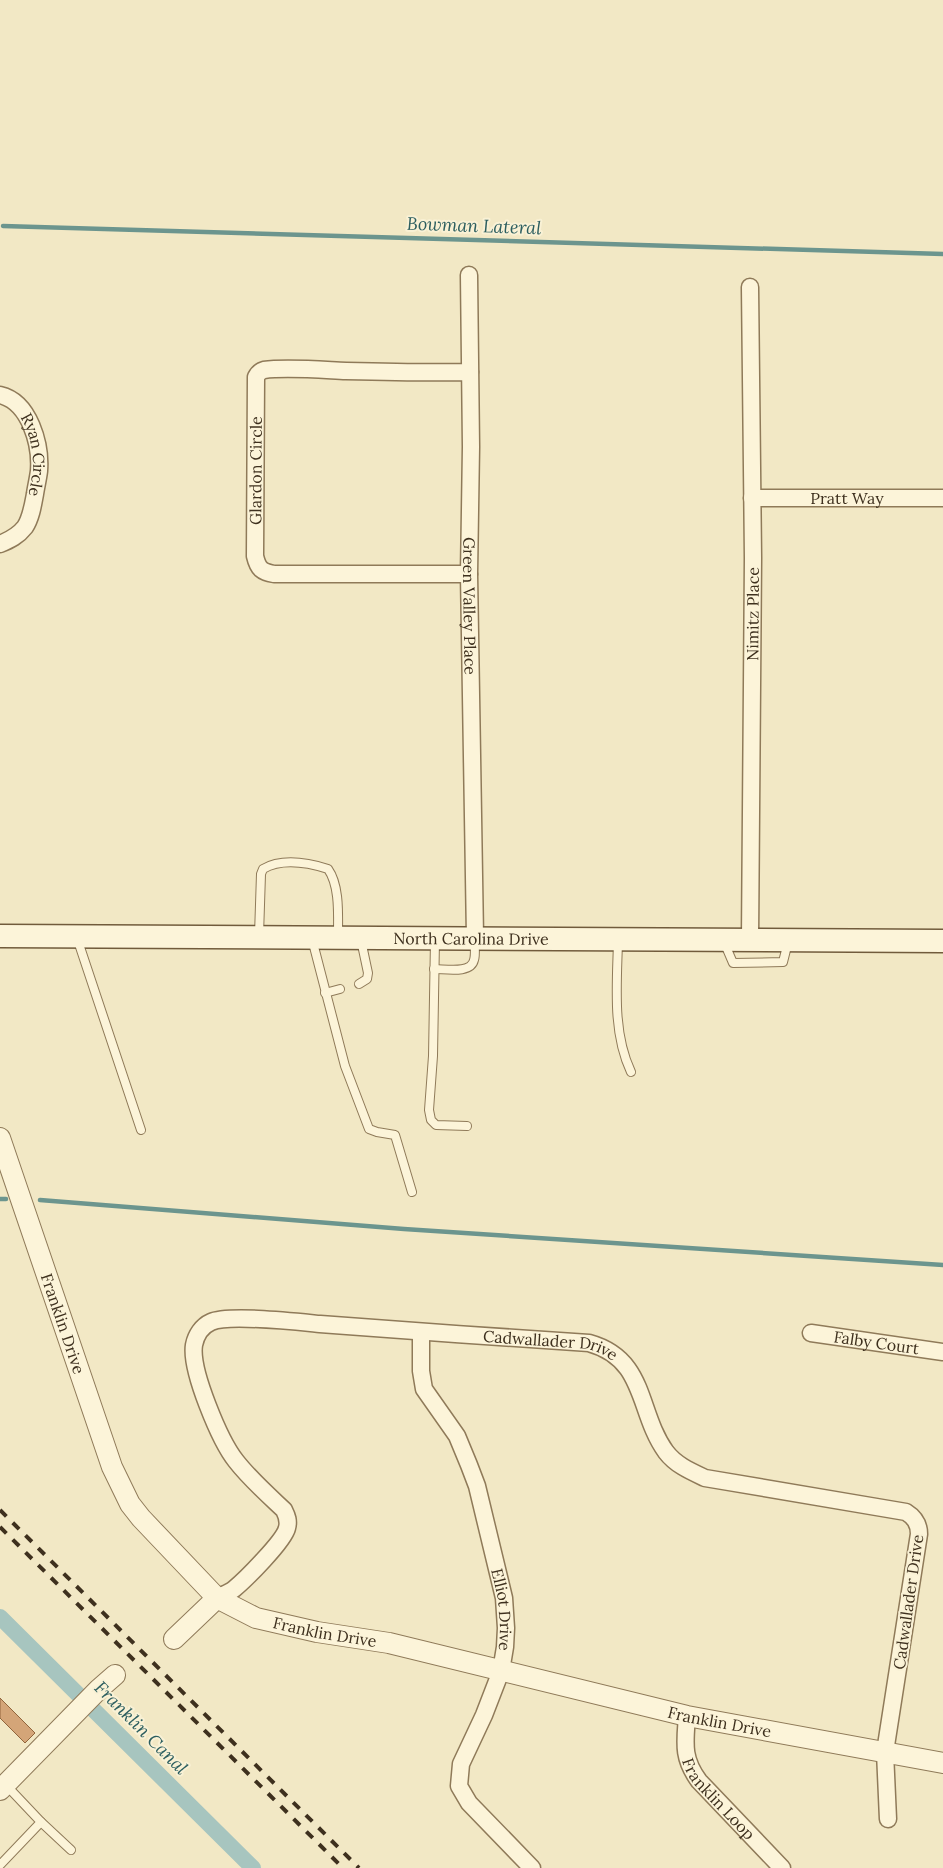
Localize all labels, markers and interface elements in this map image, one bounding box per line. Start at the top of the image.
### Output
water label: Bowman Lateral [406,212,542,239]
street label: Ryan Circle [17,409,49,498]
street label: Glardon Circle [245,416,266,525]
street label: Pratt Way [810,488,884,508]
street label: Green Valley Place [459,537,481,675]
street label: Nimitz Place [742,567,763,661]
street label: North Carolina Drive [393,928,549,949]
street label: Franklin Drive [37,1271,90,1377]
street label: Cadwallader Drive [483,1326,622,1365]
street label: Falby Court [832,1326,921,1359]
street label: Cadwallader Drive [889,1533,927,1671]
street label: Elliot Drive [487,1566,516,1652]
street label: Franklin Drive [271,1612,378,1651]
water label: Franklin Canal [90,1676,193,1779]
street label: Franklin Drive [666,1702,773,1741]
street label: Franklin Loop [678,1755,759,1844]

